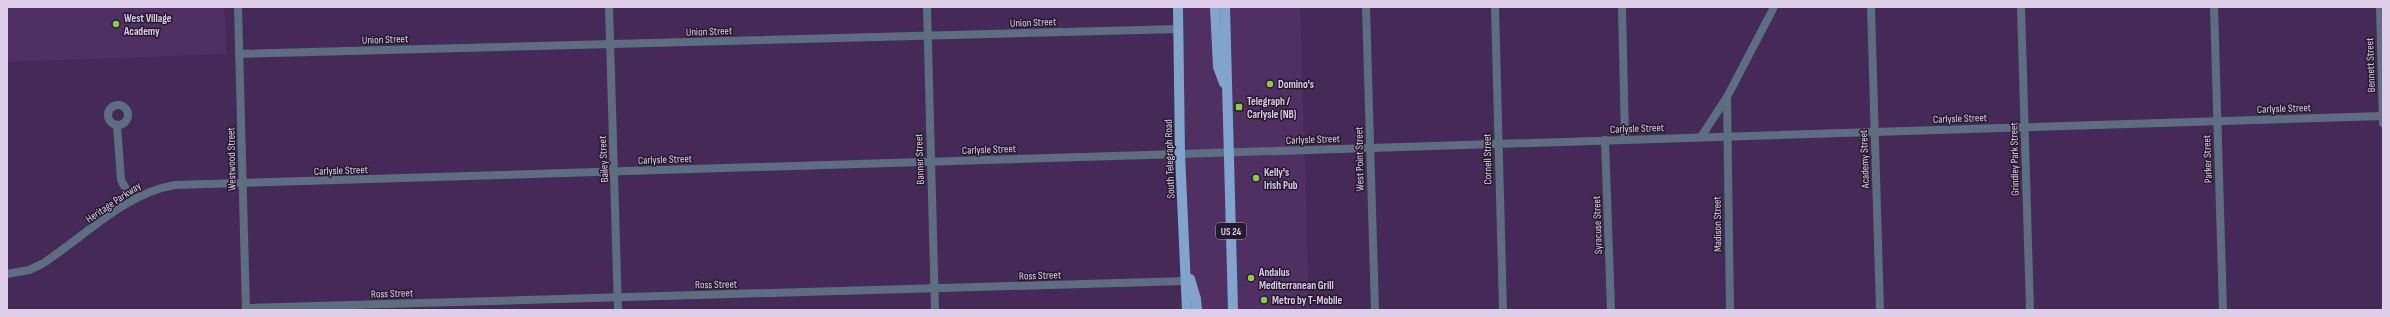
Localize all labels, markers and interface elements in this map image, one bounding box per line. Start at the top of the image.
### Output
place label: West Village Academy [123,12,172,38]
street label: Union Street [1010,15,1057,30]
marker: West Village Academy [111,19,121,29]
street label: Union Street [686,24,733,39]
street label: Union Street [362,32,409,47]
street label: Bennett Street [2363,37,2378,93]
place label: Domino's [1278,78,1314,91]
marker: Domino's [1265,79,1275,89]
place label: Telegraph / Carlysle (NB) [1247,95,1297,121]
street label: Carlysle Street [2257,101,2312,116]
marker: Telegraph / Carlysle (NB) [1234,102,1244,112]
street label: Carlysle Street [1933,111,1988,126]
street label: South Telegraph Road [1162,119,1177,199]
street label: Carlysle Street [1610,121,1665,136]
street label: Grindley Park Street [2007,122,2022,196]
street label: Westwood Street [224,126,239,191]
street label: West Point Street [1352,126,1367,192]
street label: Academy Street [1857,129,1872,189]
street label: Carlysle Street [1286,132,1341,147]
street label: Banner Street [912,133,927,185]
street label: Cornell Street [1481,133,1494,185]
street label: Parker Street [2200,134,2215,183]
street label: Bailey Street [596,135,611,183]
street label: Carlysle Street [962,142,1017,157]
street label: Carlysle Street [638,152,693,167]
street label: Carlysle Street [314,163,369,178]
place label: Kelly's Irish Pub [1264,166,1298,192]
marker: Kelly's Irish Pub [1251,173,1261,183]
street label: Heritage Parkway [83,179,144,226]
street label: Syracuse Street [1590,195,1605,254]
street label: Madison Street [1711,195,1724,252]
road number: US 24 [1216,223,1246,239]
place label: Andalus Mediterranean Grill [1258,266,1334,292]
street label: Ross Street [1019,268,1062,283]
marker: Andalus Mediterranean Grill [1246,273,1256,283]
street label: Ross Street [695,278,738,291]
street label: Ross Street [371,286,414,301]
place label: Metro by T-Mobile [1272,294,1342,307]
marker: Metro by T-Mobile [1259,295,1269,305]

